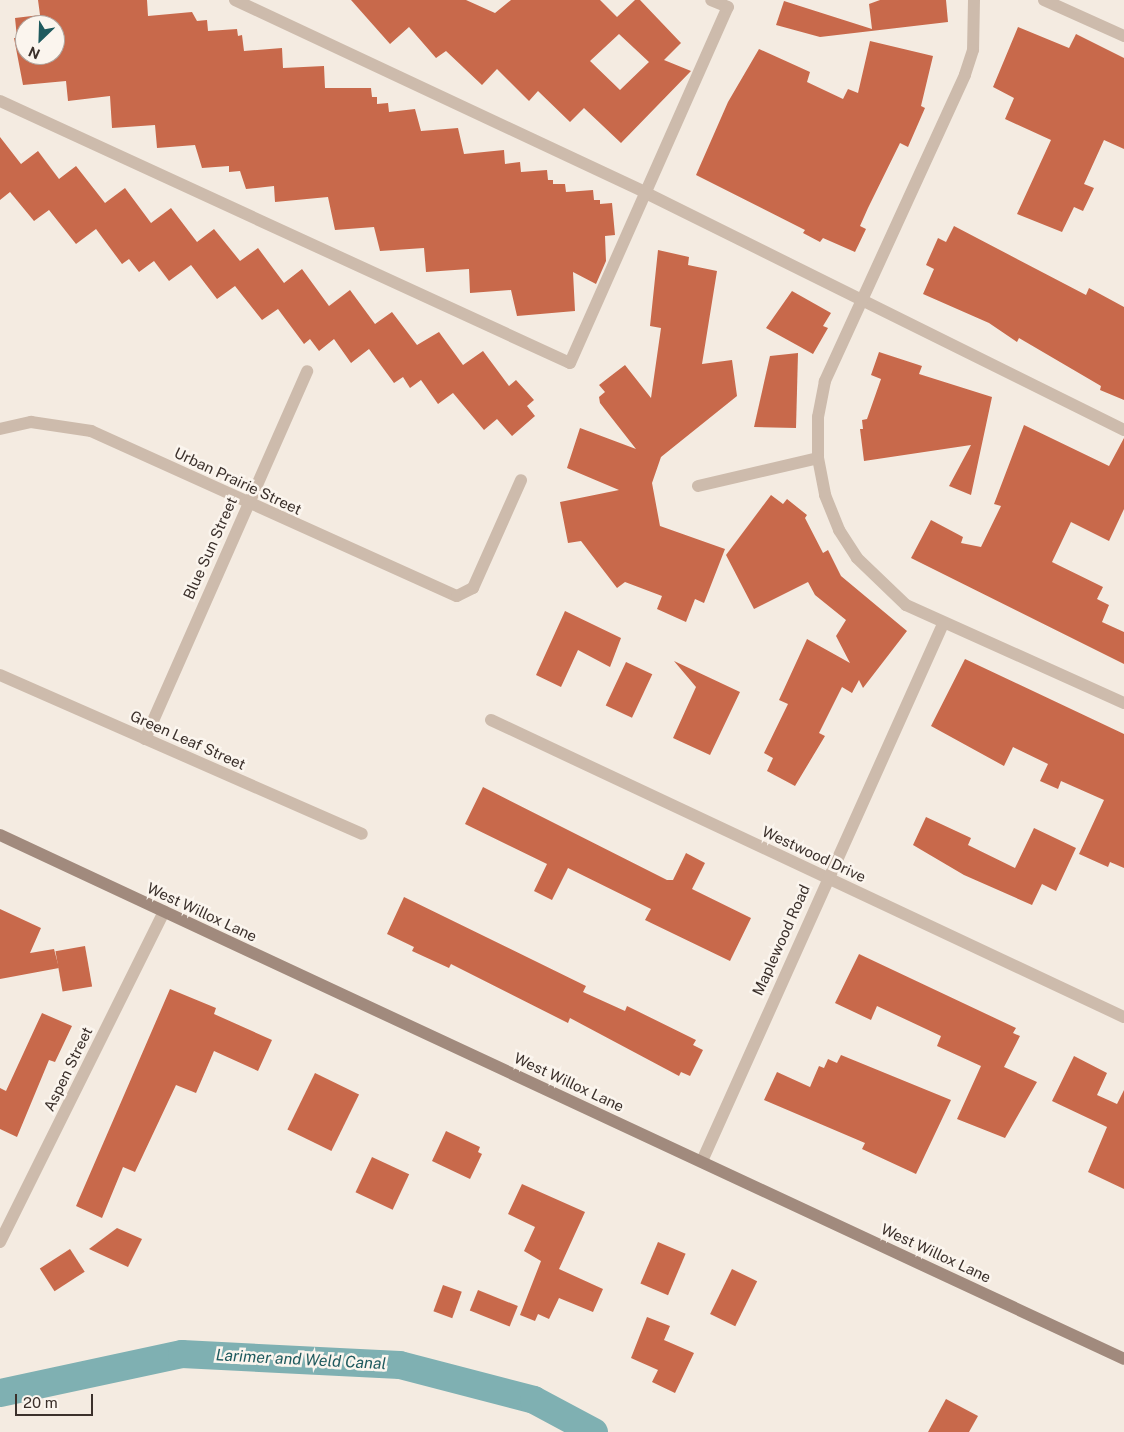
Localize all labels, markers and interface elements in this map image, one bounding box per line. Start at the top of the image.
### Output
north arrow [15,15,65,65]
text: N [26,43,43,62]
street label: Urban Prairie Street [171,444,305,518]
street label: Blue Sun Street [179,494,241,602]
street label: Green Leaf Street [128,707,248,773]
street label: Westwood Drive [759,822,869,886]
street label: West Willox Lane [144,879,260,945]
street label: Maplewood Road [748,882,814,998]
street label: Aspen Street [40,1024,96,1114]
street label: West Willox Lane [511,1049,627,1115]
street label: West Willox Lane [878,1220,994,1286]
water label: Larimer and Weld Canal [215,1346,387,1374]
scale bar [18,1384,95,1416]
text: 20 m [23,1394,58,1411]

